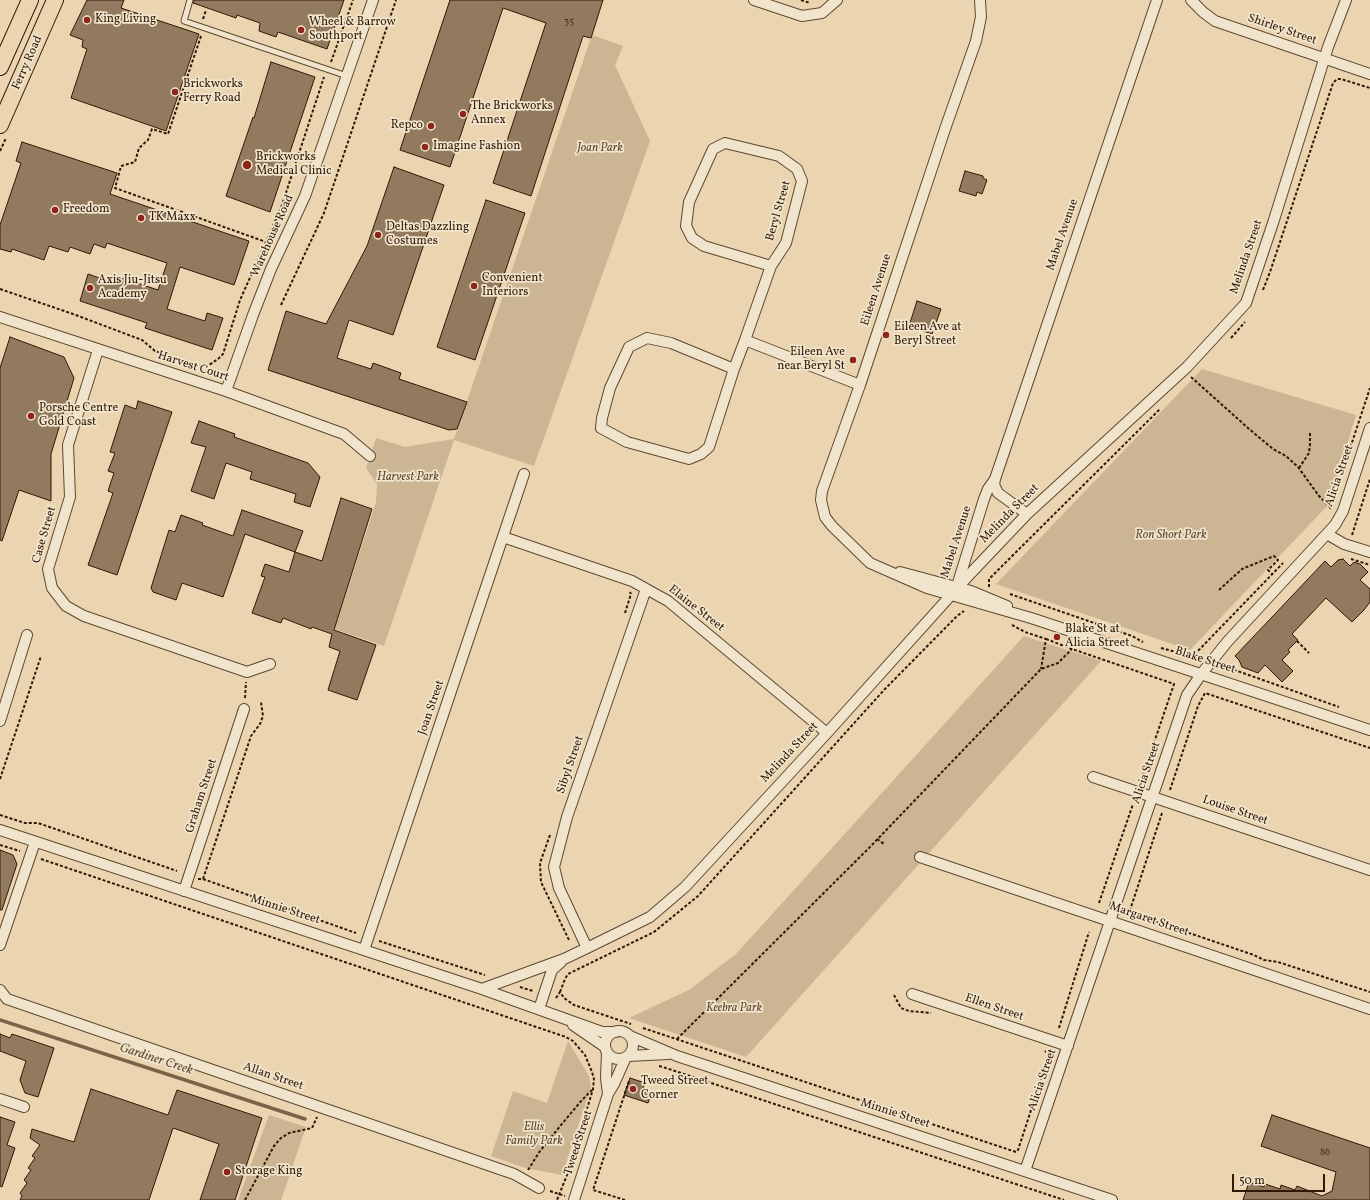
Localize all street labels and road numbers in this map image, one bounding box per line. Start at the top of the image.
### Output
street label: Shirley Street [1246,11,1318,49]
street label: Ferry Road [10,34,46,92]
street label: Beryl Street [764,179,794,243]
street label: Warehouse Road [248,193,298,279]
street label: Mabel Avenue [1044,197,1082,273]
street label: Melinda Street [1228,218,1266,296]
street label: Eileen Avenue [859,252,895,328]
street label: Harvest Court [156,349,230,385]
street label: Alicia Street [1323,443,1357,509]
street label: Melinda Street [977,481,1043,547]
street label: Mabel Avenue [939,504,975,580]
street label: Case Street [30,505,60,565]
street label: Elaine Street [665,583,727,635]
street label: Blake Street [1173,644,1237,678]
street label: Joan Street [416,679,448,737]
street label: Melinda Street [758,720,822,786]
street label: Sibyl Street [554,734,588,796]
street label: Alicia Street [1130,740,1164,806]
street label: Graham Street [183,757,221,835]
street label: Louise Street [1200,793,1270,829]
street label: Minnie Street [248,892,322,928]
street label: Margaret Street [1107,900,1191,940]
street label: Ellen Street [963,991,1025,1025]
street label: Alicia Street [1026,1047,1060,1113]
street label: Allan Street [241,1060,305,1094]
street label: Minnie Street [858,1096,932,1132]
street label: Tweed Street [562,1109,596,1177]

